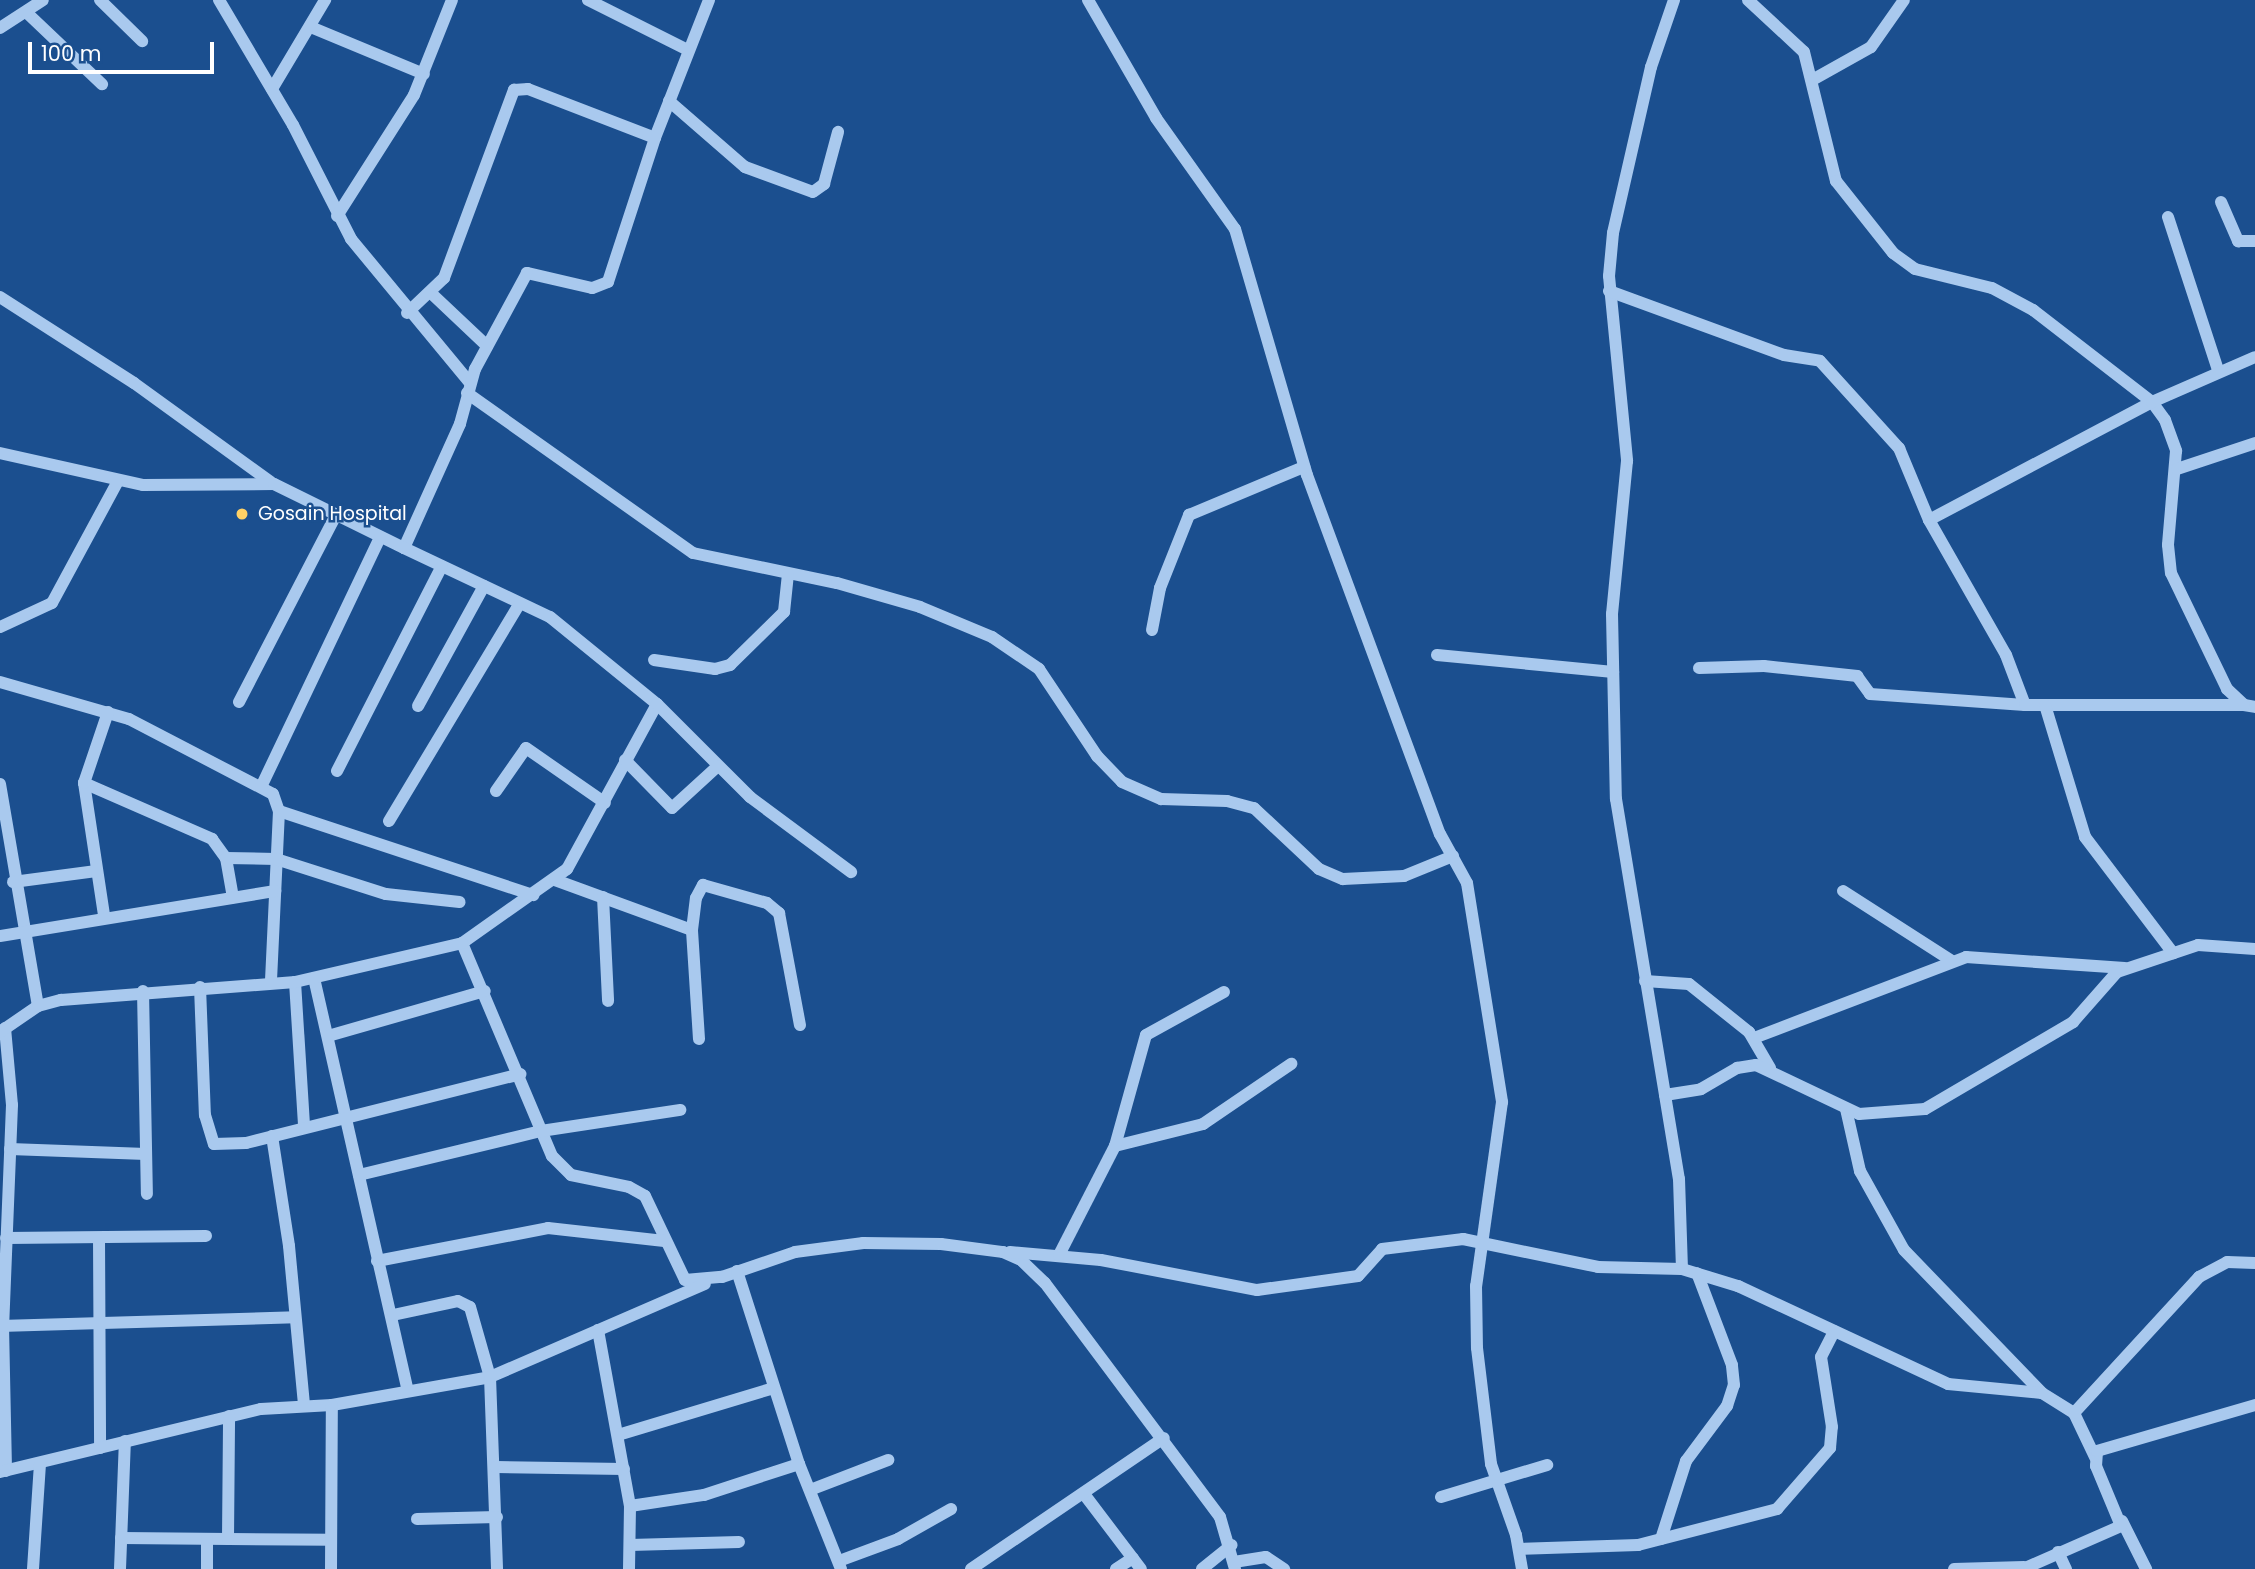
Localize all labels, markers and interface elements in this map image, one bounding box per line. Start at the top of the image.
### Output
scale bar [32,28,217,72]
text: 100 m [41,39,101,68]
place label: Gosain Hospital [258,503,407,525]
marker: Gosain Hospital [232,504,252,524]

